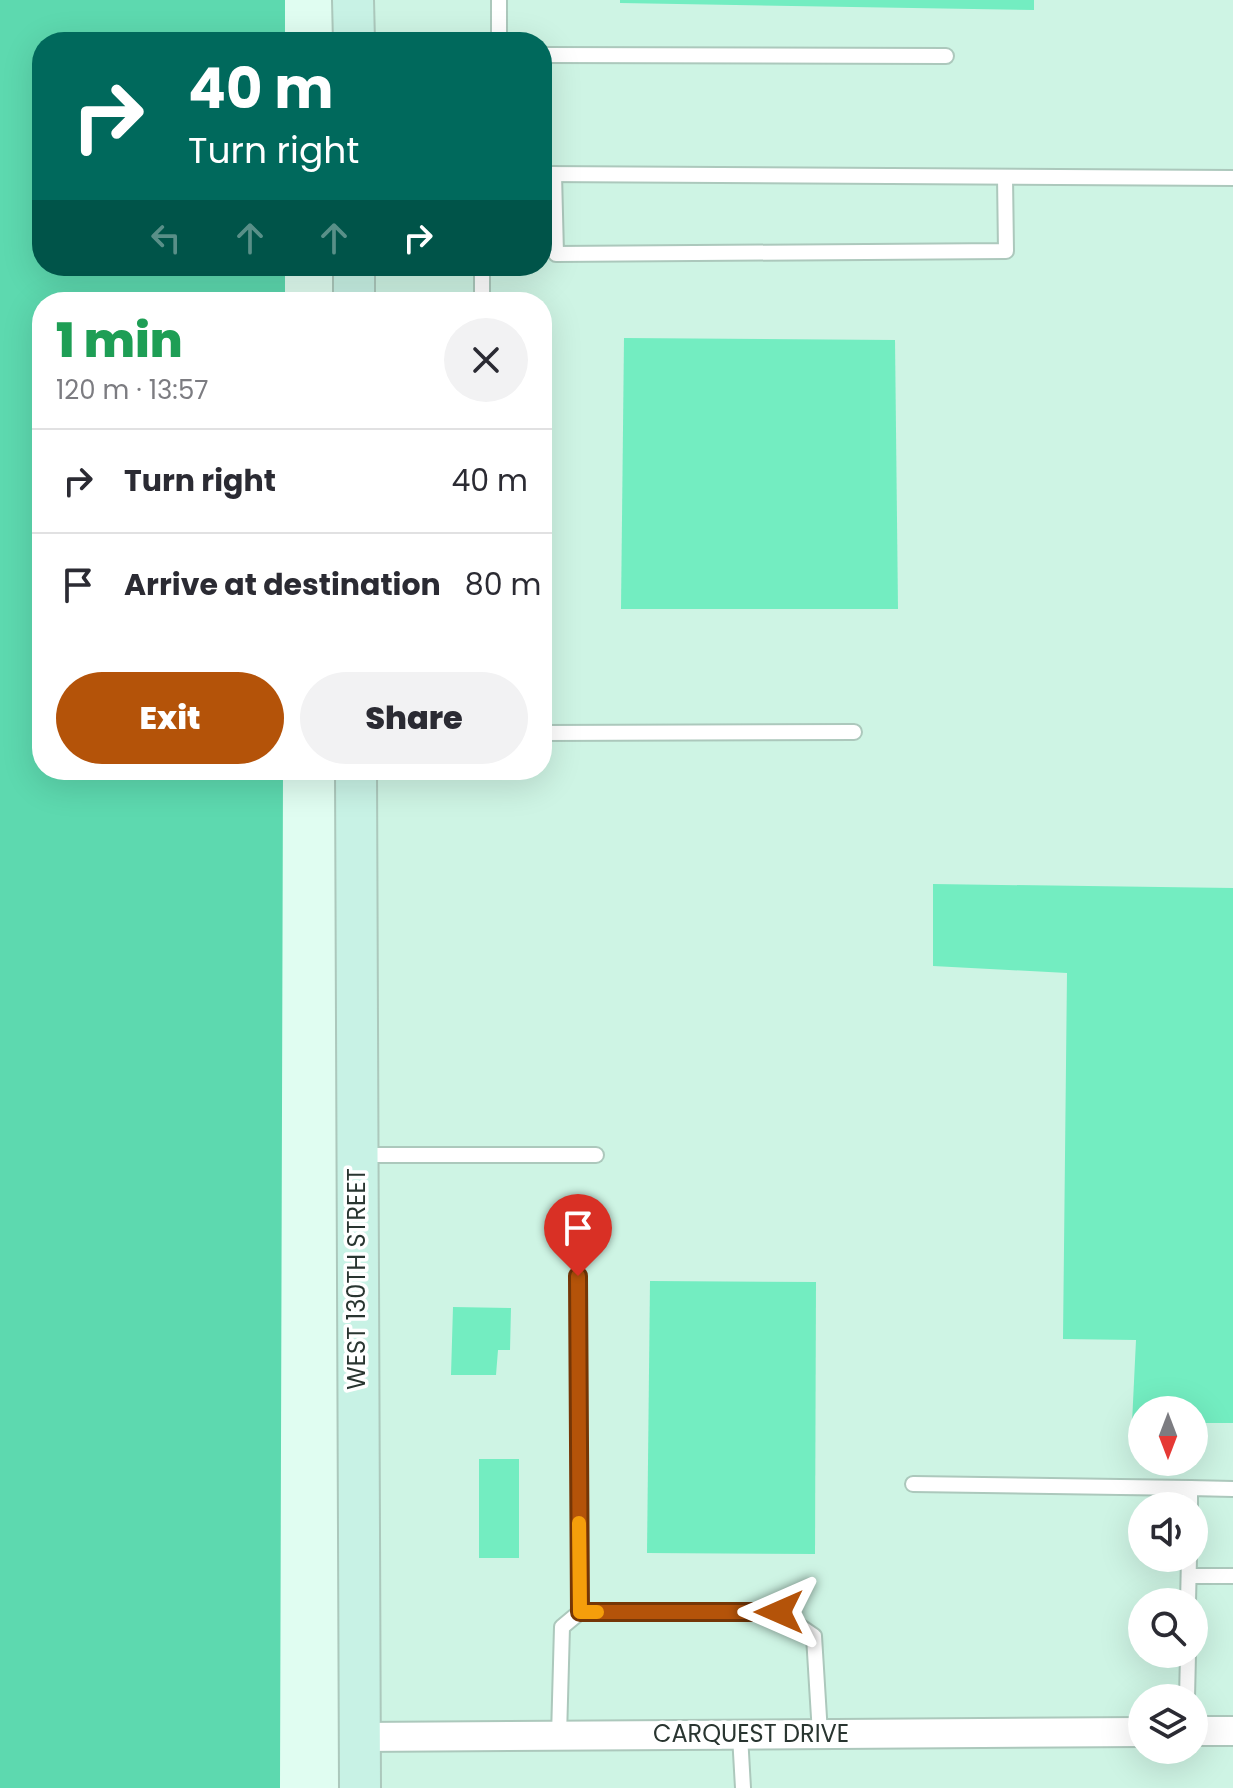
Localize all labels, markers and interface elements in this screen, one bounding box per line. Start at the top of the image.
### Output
text: 40 m [188,49,334,128]
icon: right [56,64,160,168]
text: Turn right [188,125,359,176]
icon: left [144,216,188,260]
icon: ahead [228,216,272,260]
icon: ahead [312,216,356,260]
icon: right [396,216,440,260]
text: 1 min [56,307,183,374]
button: close [444,318,528,402]
text: 120 m · 13:57 [56,372,208,408]
icon: right [56,459,100,503]
text: Turn right [124,459,276,502]
text: 40 m [451,459,528,502]
icon: arrive [56,563,100,607]
text: Arrive at destination [124,563,441,606]
text: 80 m [465,563,541,606]
button: Exit [56,672,284,764]
button: Share [300,672,528,764]
street label: WEST 130TH STREET [340,1168,373,1390]
pin [544,1194,612,1276]
icon: arrive [556,1206,600,1250]
north arrow [1128,1396,1208,1476]
map controls [1128,1396,1208,1764]
button: sound [1128,1492,1208,1572]
position arrow [737,1570,821,1654]
button: search [1128,1588,1208,1668]
button: layers [1128,1684,1208,1764]
street label: CARQUEST DRIVE [653,1717,849,1750]

